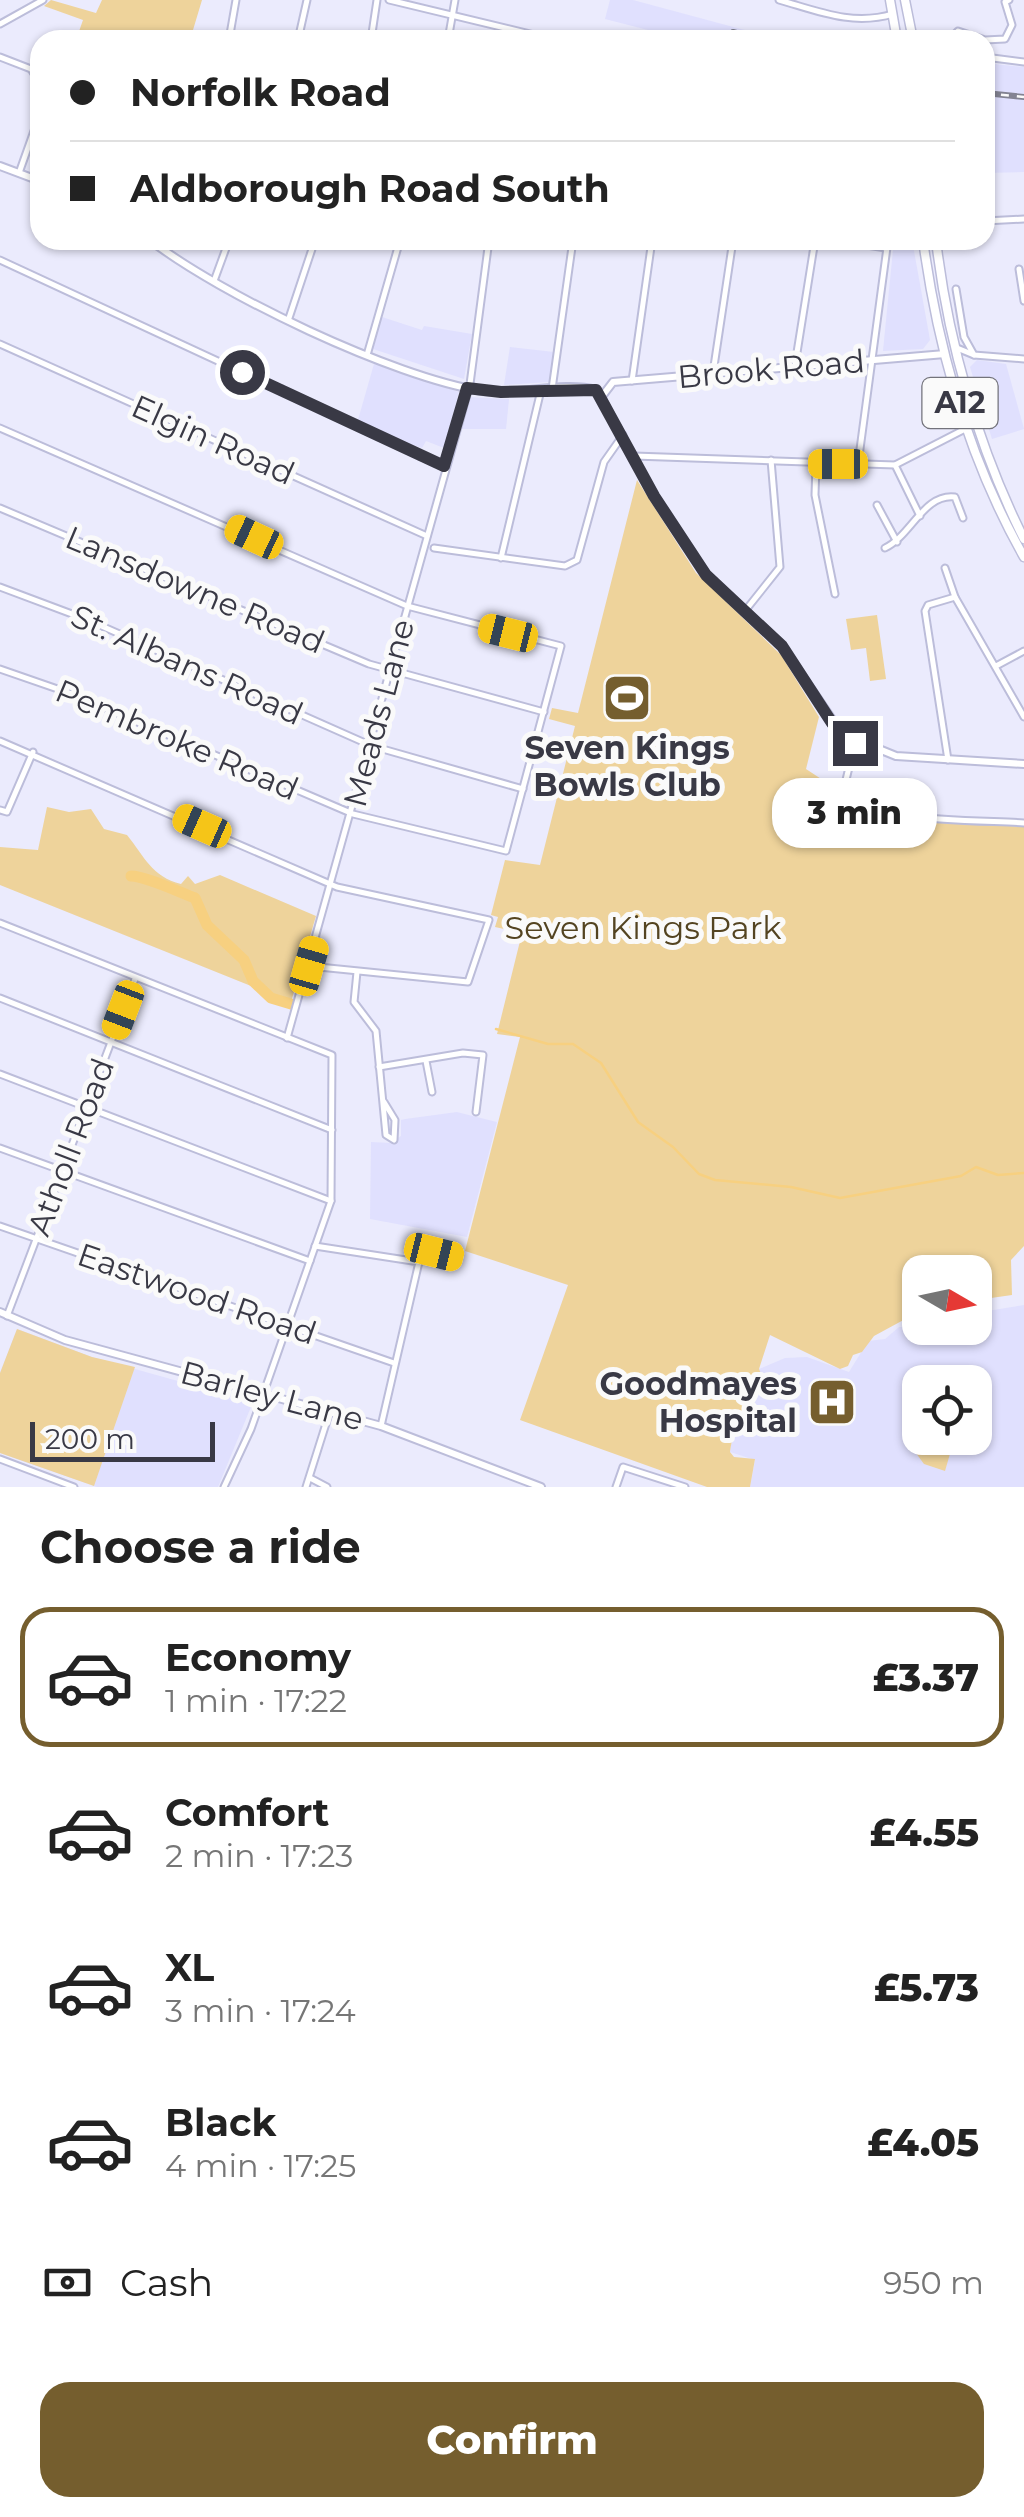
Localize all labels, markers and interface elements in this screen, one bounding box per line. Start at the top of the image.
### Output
text: Norfolk Road [130,69,391,116]
text: Aldborough Road South [130,165,610,212]
street label: Brook Road [676,341,866,396]
route start [220,350,265,395]
road number: A12 [922,378,998,428]
street label: Elgin Road [126,386,301,493]
car [808,449,868,479]
car [220,511,288,563]
street label: Lansdowne Road [60,517,330,662]
street label: St. Albans Road [65,596,309,733]
car [475,611,541,655]
street label: Meads Lane [335,615,422,811]
street label: Pembroke Road [50,671,304,808]
sports icon: Seven Kings Bowls Club [601,672,653,724]
route end [833,721,878,766]
place label: Seven Kings Bowls Club [524,728,730,804]
callout: 3 min [772,778,938,848]
text: 3 min [807,793,902,832]
car [168,800,236,852]
park label: Seven Kings Park [505,908,781,947]
car [286,933,332,999]
car [98,977,148,1043]
street label: Atholl Road [19,1053,122,1241]
car [401,1230,467,1274]
street label: Eastwood Road [73,1234,322,1353]
north arrow [902,1255,992,1345]
map controls [902,1255,992,1455]
street label: Barley Lane [176,1352,368,1439]
place label: Goodmayes Hospital [599,1364,797,1440]
button: locate [902,1365,992,1455]
hospital icon: Goodmayes Hospital [806,1376,858,1428]
scale bar [30,1417,215,1462]
text: 200 m [45,1422,135,1456]
text: Choose a ride [40,1519,361,1574]
icon: car [45,1632,135,1722]
text: Economy [165,1634,351,1681]
text: £3.37 [873,1654,979,1701]
text: 1 min · 17:22 [165,1681,347,1720]
icon: car [45,1787,135,1877]
text: Comfort [165,1789,329,1836]
text: £4.55 [870,1809,979,1856]
text: 2 min · 17:23 [165,1836,353,1875]
icon: car [45,1942,135,2032]
text: XL [165,1944,214,1991]
text: £5.73 [874,1964,979,2011]
text: 3 min · 17:24 [165,1991,356,2030]
icon: car [45,2097,135,2187]
text: Black [165,2099,276,2146]
text: £4.05 [867,2119,979,2166]
text: 4 min · 17:25 [165,2146,356,2185]
icon: cash [40,2255,95,2310]
text: Cash [120,2259,213,2306]
text: 950 m [883,2263,984,2302]
button: Confirm [40,2382,984,2497]

